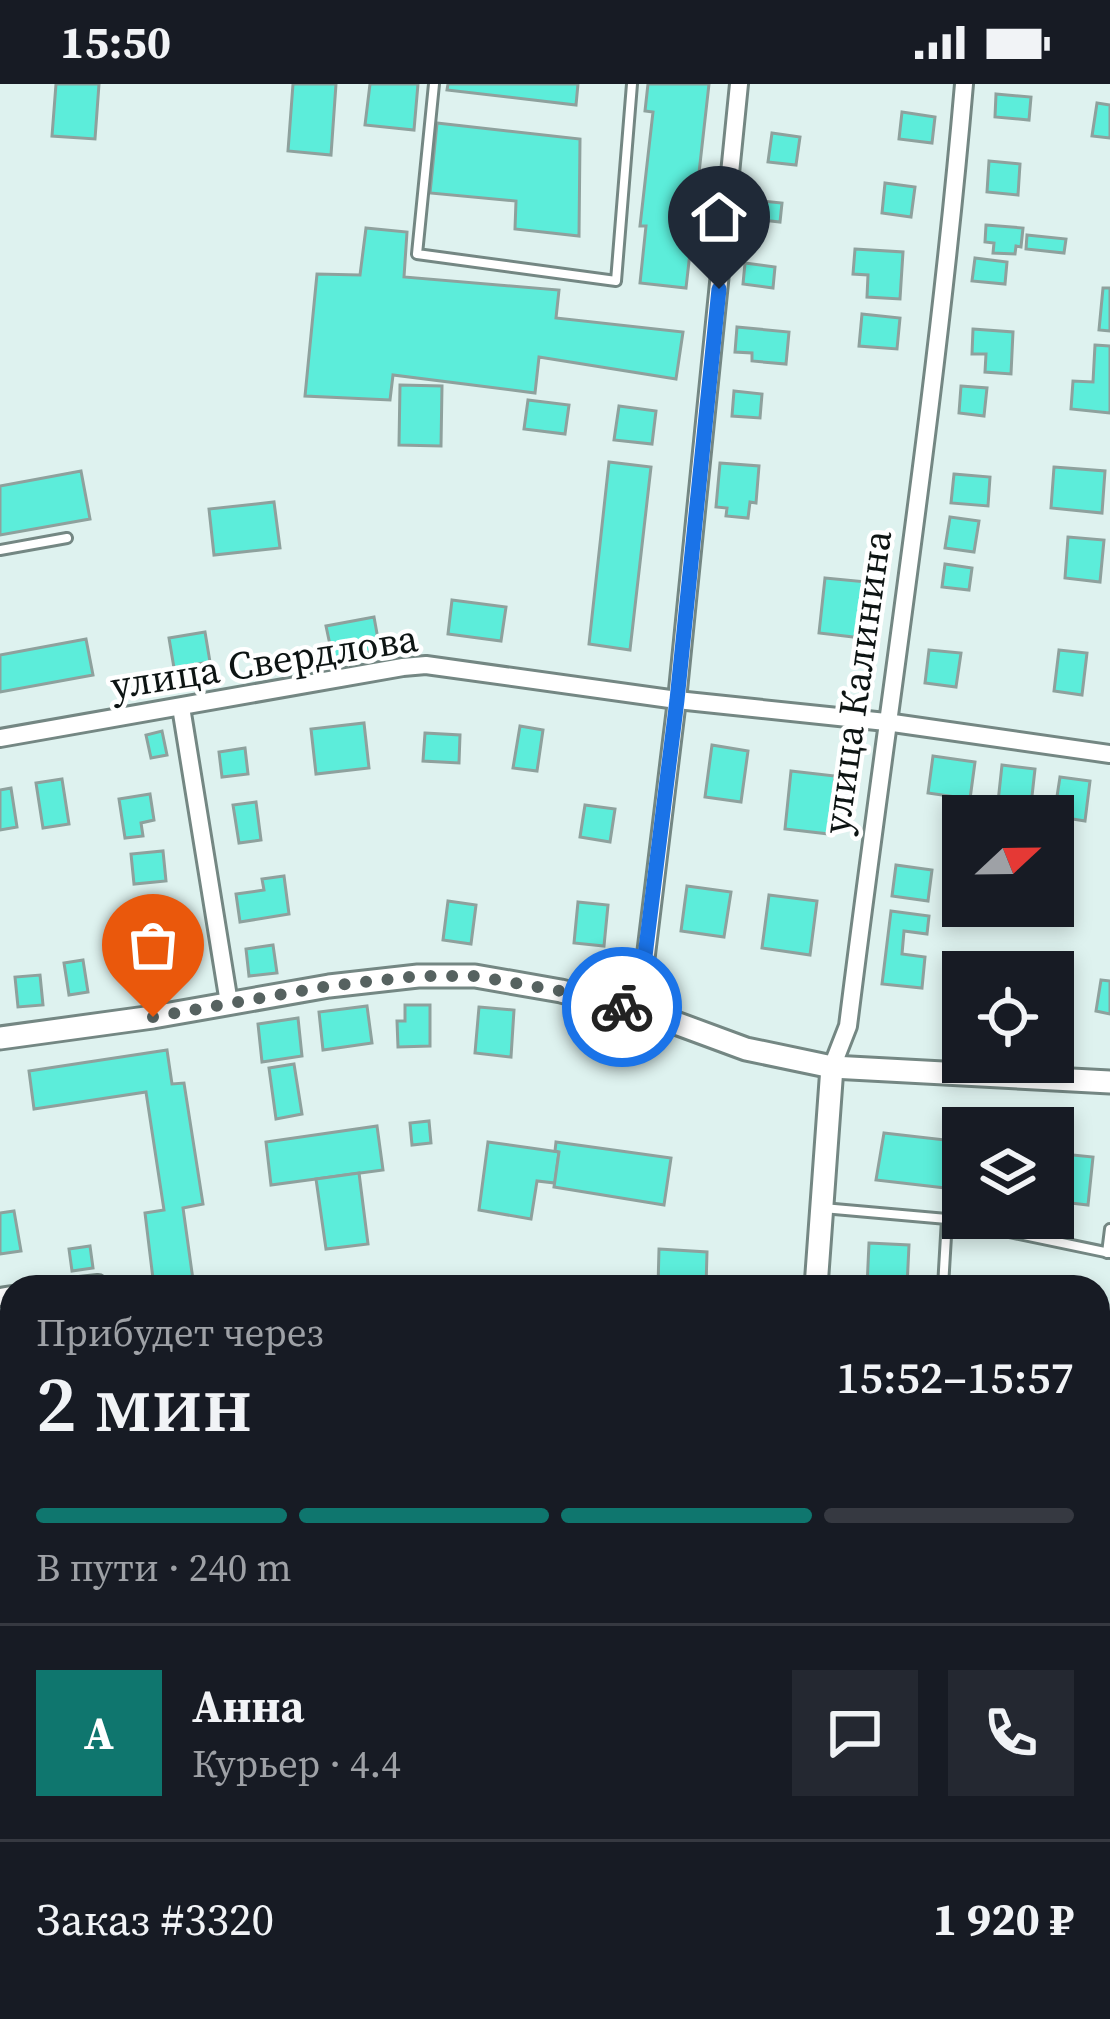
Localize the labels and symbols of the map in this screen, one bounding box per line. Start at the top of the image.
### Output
pin [668,166,770,289]
street label: улица Калинина [809,527,904,837]
street label: улица Свердлова [107,611,422,712]
north arrow [942,795,1074,927]
pin [102,894,204,1017]
courier [562,947,682,1067]

